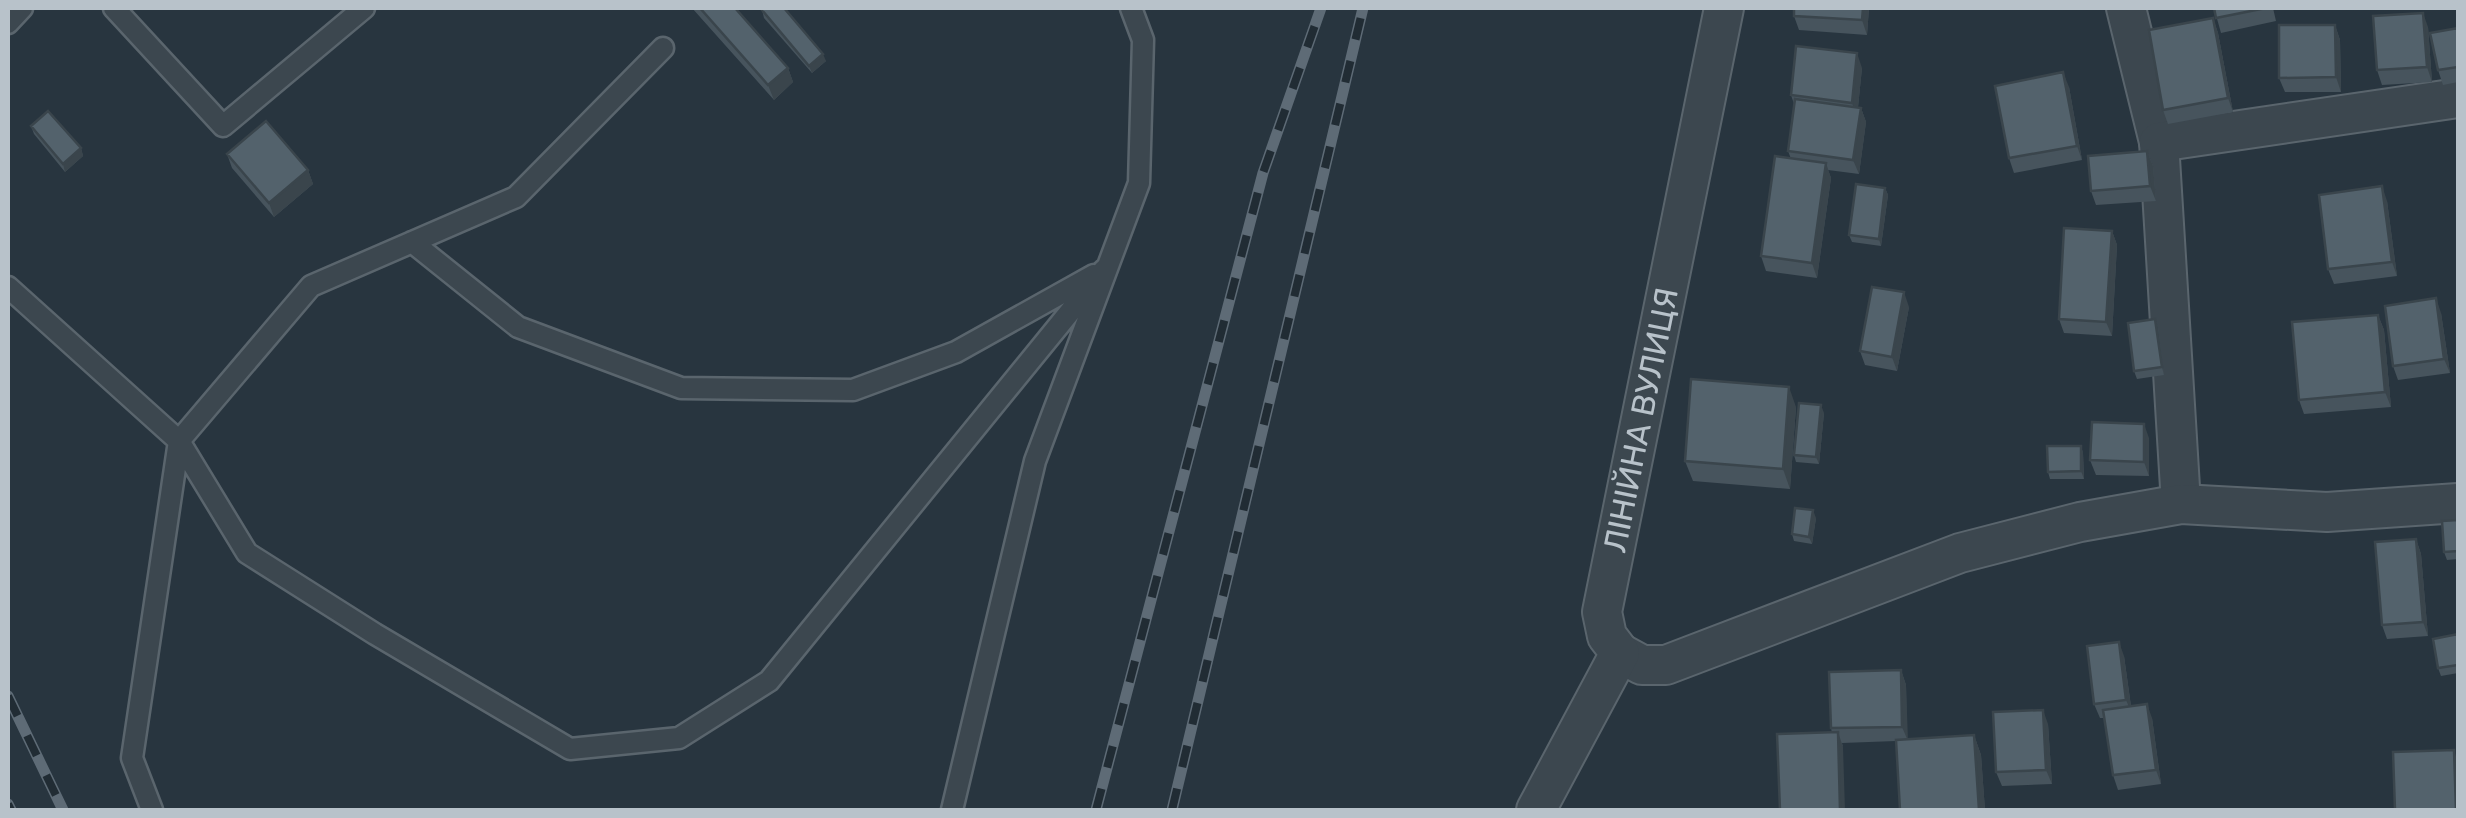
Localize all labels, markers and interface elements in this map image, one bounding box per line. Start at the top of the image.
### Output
street label: ЛІНІЙНА ВУЛИЦЯ [1596,284,1686,555]

